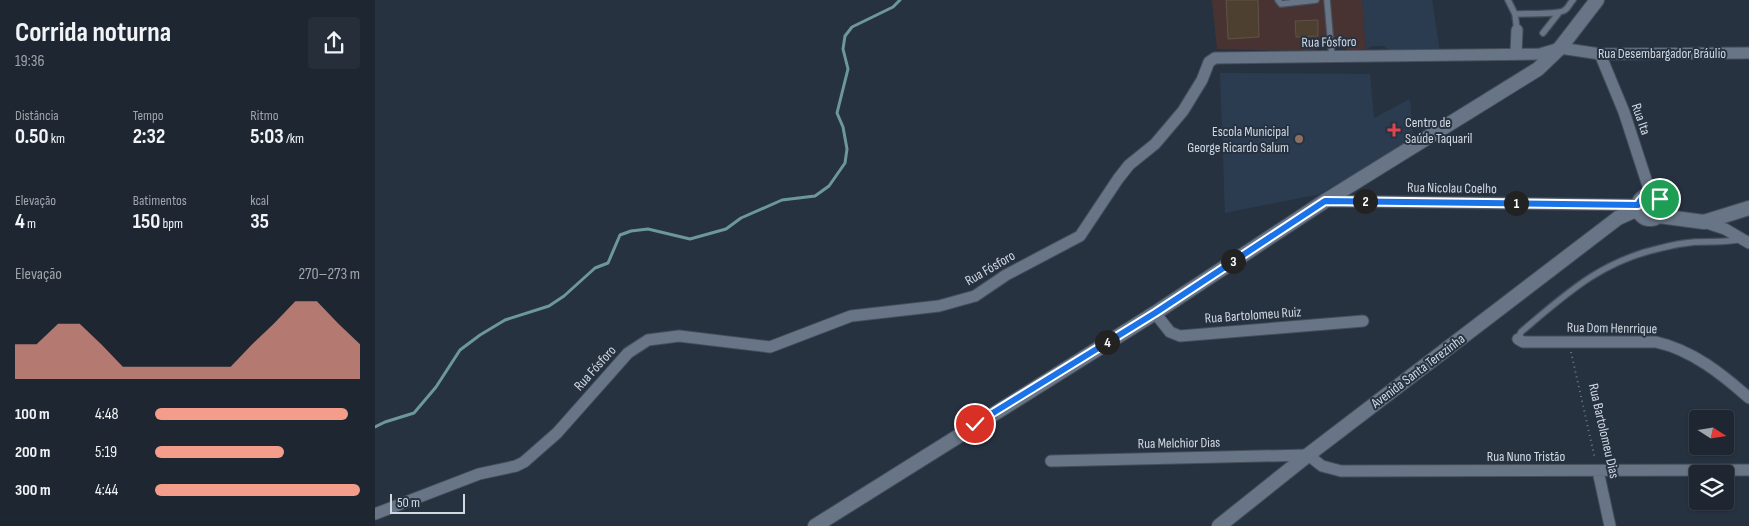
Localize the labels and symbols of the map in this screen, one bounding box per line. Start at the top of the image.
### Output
street label: Rua Fósforo [1301,33,1357,51]
street label: Rua Desembargador Bráulio [1598,45,1726,62]
street label: Rua Ita [1628,101,1654,137]
place label: Centro de Saúde Taquaril [1405,114,1472,147]
place label: Escola Municipal George Ricardo Salum [1187,123,1289,156]
marker: Centro de Saúde Taquaril [1387,123,1401,137]
marker: Escola Municipal George Ricardo Salum [1293,133,1305,145]
pin [1639,178,1681,220]
street label: Rua Nicolau Coelho [1407,179,1497,197]
pin: 2 [1353,188,1377,214]
pin: 1 [1503,190,1529,216]
street label: Rua Fósforo [962,247,1018,289]
pin: 3 [1221,248,1245,274]
street label: Rua Bartolomeu Ruiz [1204,303,1302,327]
street label: Rua Dom Henrrique [1567,319,1657,337]
pin: 4 [1095,330,1119,354]
street label: Avenida Santa Terezinha [1367,330,1468,412]
street label: Rua Fósforo [570,342,620,394]
street label: Rua Bartolomeu Dias [1585,382,1623,480]
pin [954,403,996,445]
north arrow [1689,410,1734,455]
street label: Rua Melchior Dias [1138,434,1220,452]
street label: Rua Nuno Tristão [1487,448,1566,465]
scale bar [390,491,465,514]

